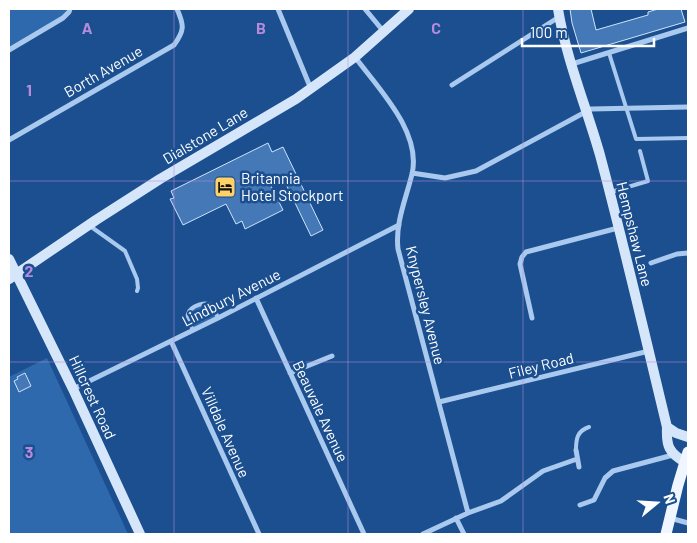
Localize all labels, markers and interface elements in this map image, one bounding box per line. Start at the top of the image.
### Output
scale bar [522,15,654,47]
text: A [82,18,93,37]
text: B [256,18,266,37]
text: C [431,18,441,37]
text: 100 m [530,23,568,41]
street label: Borth Avenue [61,41,145,101]
text: 1 [26,80,32,99]
street label: Dialstone Lane [159,103,251,167]
place label: Britannia Hotel Stockport [241,169,344,204]
hotel icon: Britannia Hotel Stockport [213,175,237,199]
street label: Hempshaw Lane [613,180,657,288]
street label: Knypersley Avenue [403,244,449,366]
text: 2 [25,261,34,280]
street label: Lindbury Avenue [179,264,283,330]
street label: Filey Road [506,348,576,382]
street label: Hillcrest Road [66,352,120,442]
street label: Beauvale Avenue [290,357,352,465]
street label: Villdale Avenue [198,384,254,480]
text: 3 [25,442,33,461]
north arrow [632,478,682,528]
text: N [660,492,679,506]

